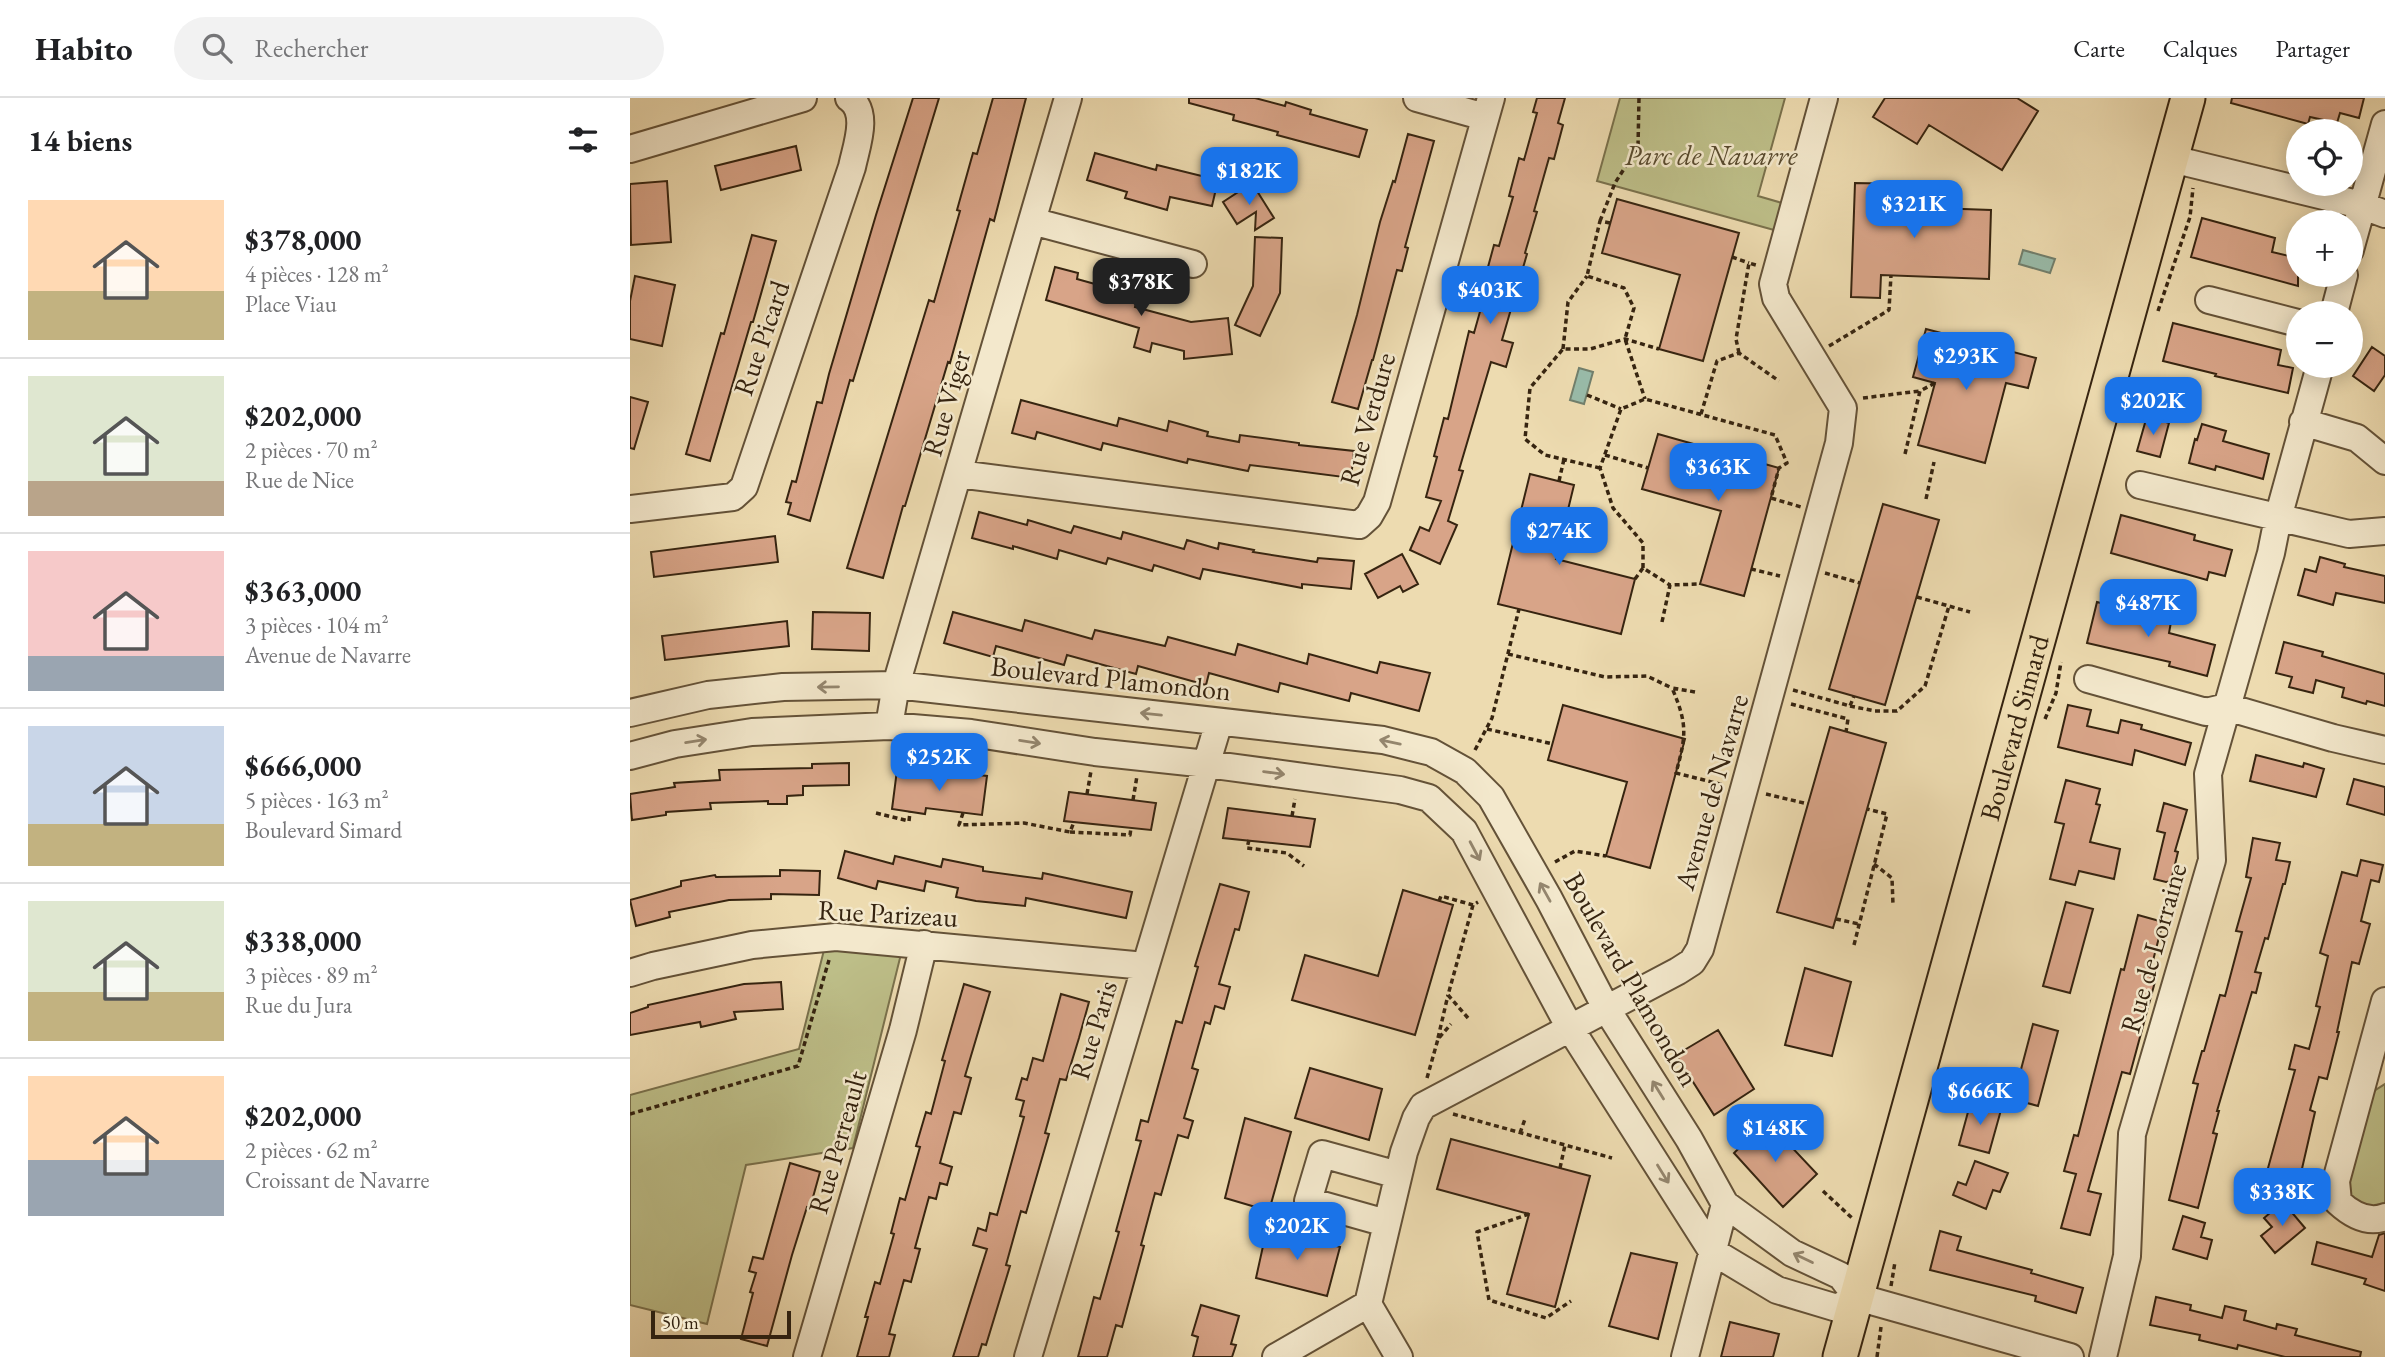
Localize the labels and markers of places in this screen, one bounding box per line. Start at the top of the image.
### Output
pin: $182K [1200,148,1298,207]
pin: $321K [1865,180,1963,240]
pin: $378K [1092,258,1190,318]
pin: $403K [1441,266,1539,326]
pin: $293K [1917,332,2015,392]
pin: $202K [2104,378,2202,437]
pin: $363K [1669,444,1767,503]
pin: $274K [1510,508,1608,567]
pin: $487K [2099,580,2197,639]
pin: $252K [890,734,988,793]
pin: $666K [1931,1068,2029,1127]
pin: $148K [1726,1104,1824,1164]
pin: $338K [2233,1168,2331,1228]
pin: $202K [1248,1202,1346,1262]

